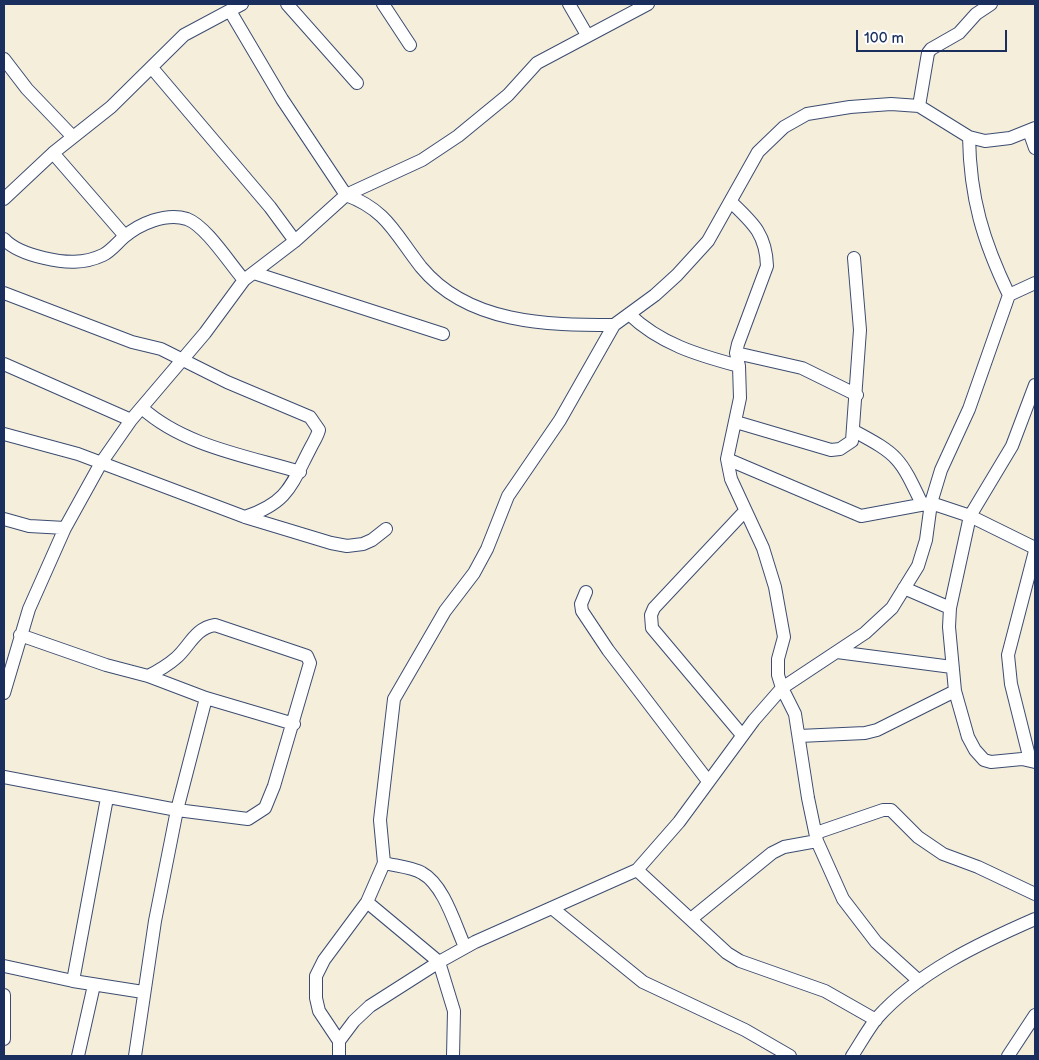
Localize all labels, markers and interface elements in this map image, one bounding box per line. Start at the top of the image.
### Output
scale bar [859,20,1010,52]
text: 100 m [864,29,904,48]

